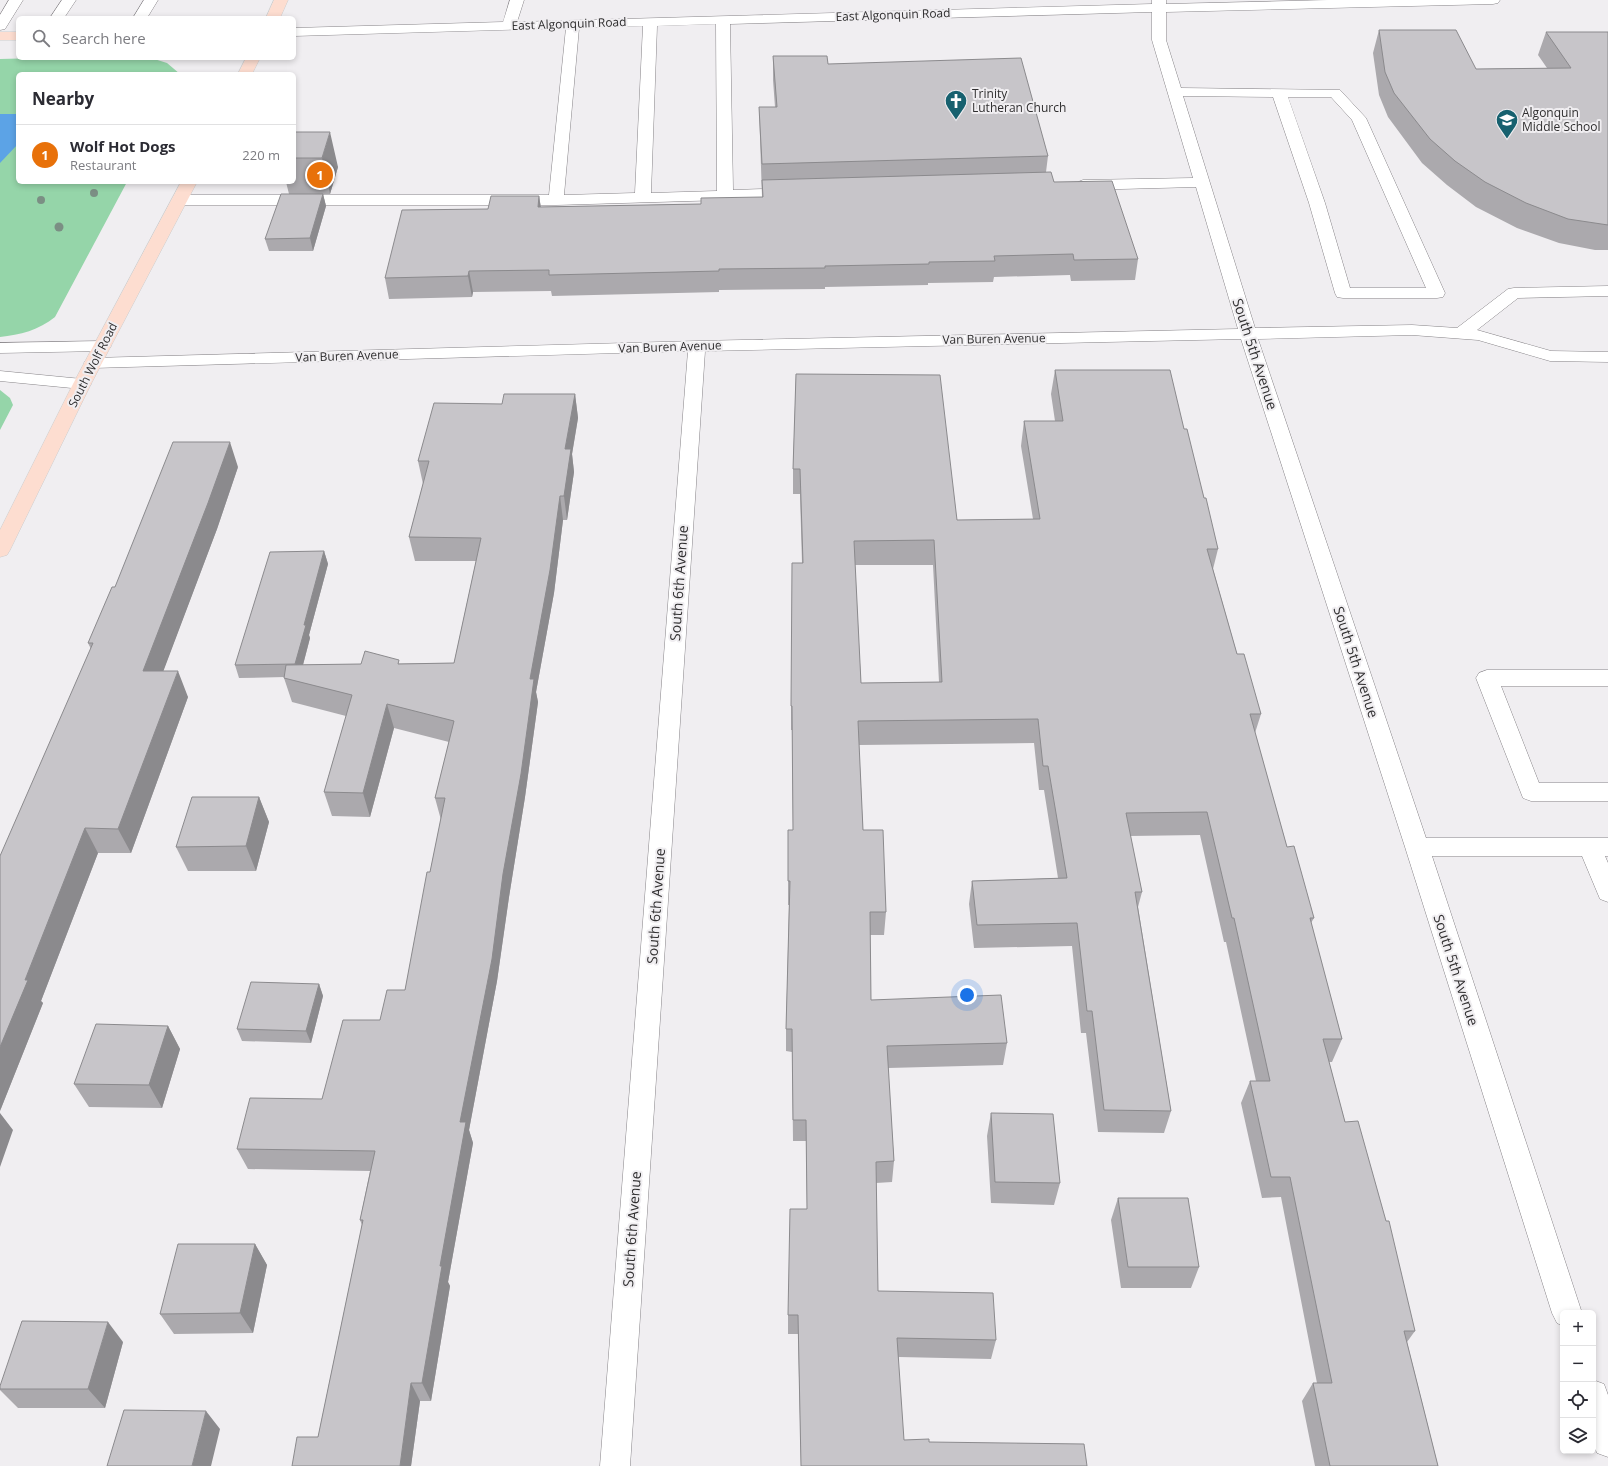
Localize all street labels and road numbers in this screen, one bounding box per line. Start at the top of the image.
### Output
street label: East Algonquin Road [835,4,951,25]
street label: East Algonquin Road [511,13,627,34]
street label: South 5th Avenue [1229,296,1282,412]
street label: South Wolf Road [64,319,121,410]
street label: Van Buren Avenue [942,329,1046,348]
street label: Van Buren Avenue [618,336,722,357]
street label: Van Buren Avenue [295,345,399,366]
street label: South 6th Avenue [665,524,692,641]
street label: South 5th Avenue [1330,604,1383,720]
street label: South 6th Avenue [642,847,669,964]
street label: South 5th Avenue [1430,912,1483,1028]
street label: South 6th Avenue [618,1170,645,1287]

